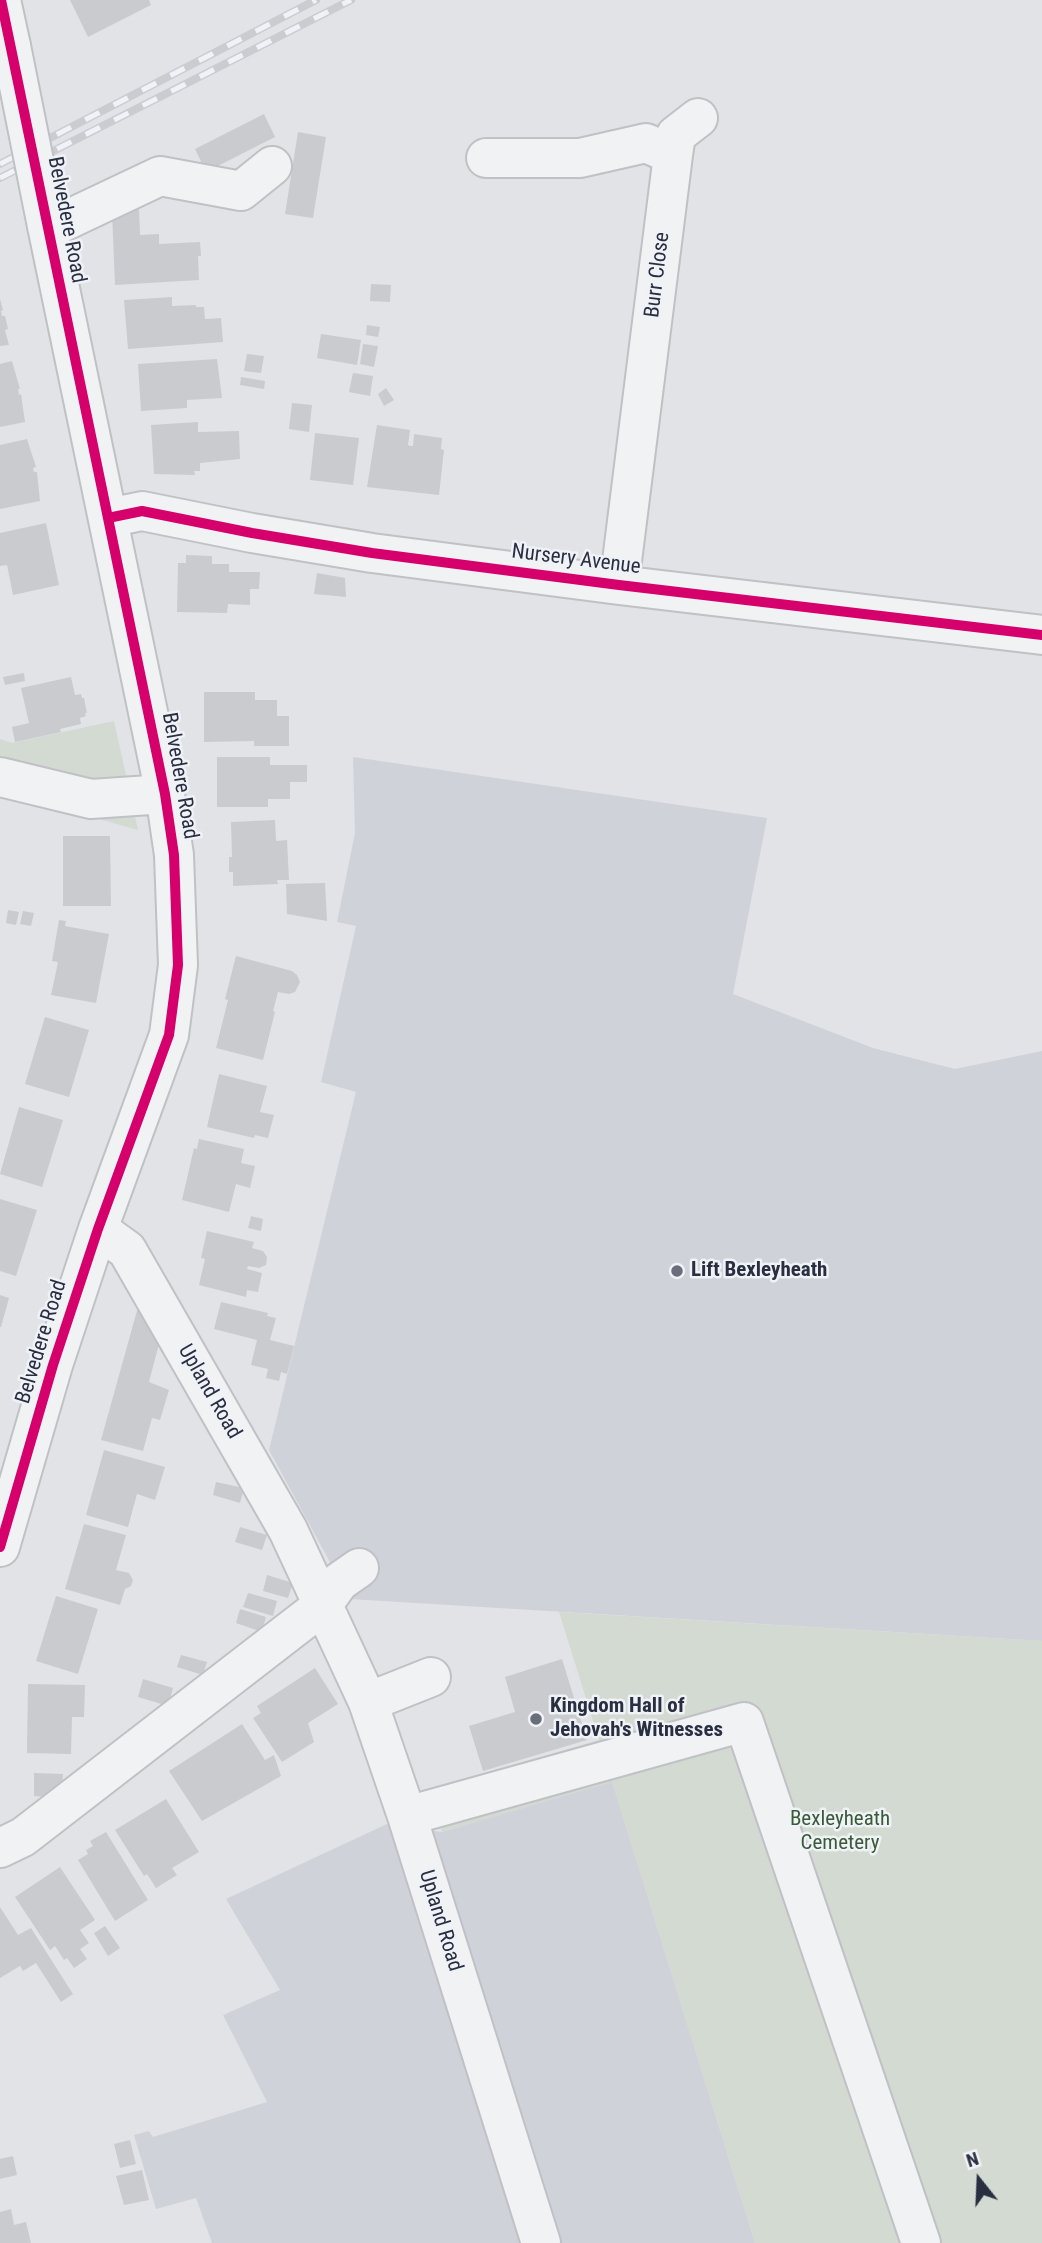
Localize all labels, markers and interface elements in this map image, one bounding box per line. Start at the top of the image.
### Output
street label: Belvedere Road [41,155,91,285]
street label: Burr Close [640,231,676,319]
street label: Nursery Avenue [510,540,642,580]
street label: Belvedere Road [155,711,203,841]
place label: Lift Bexleyheath [691,1258,827,1284]
marker: Lift Bexleyheath [669,1263,685,1279]
street label: Belvedere Road [11,1277,73,1407]
street label: Upland Road [172,1340,246,1444]
place label: Kingdom Hall of Jehovah's Witnesses [550,1694,723,1744]
marker: Kingdom Hall of Jehovah's Witnesses [528,1711,544,1727]
park label: Bexleyheath Cemetery [790,1807,890,1857]
street label: Upland Road [413,1867,467,1975]
north arrow [944,2145,1014,2215]
text: N [963,2147,981,2172]

